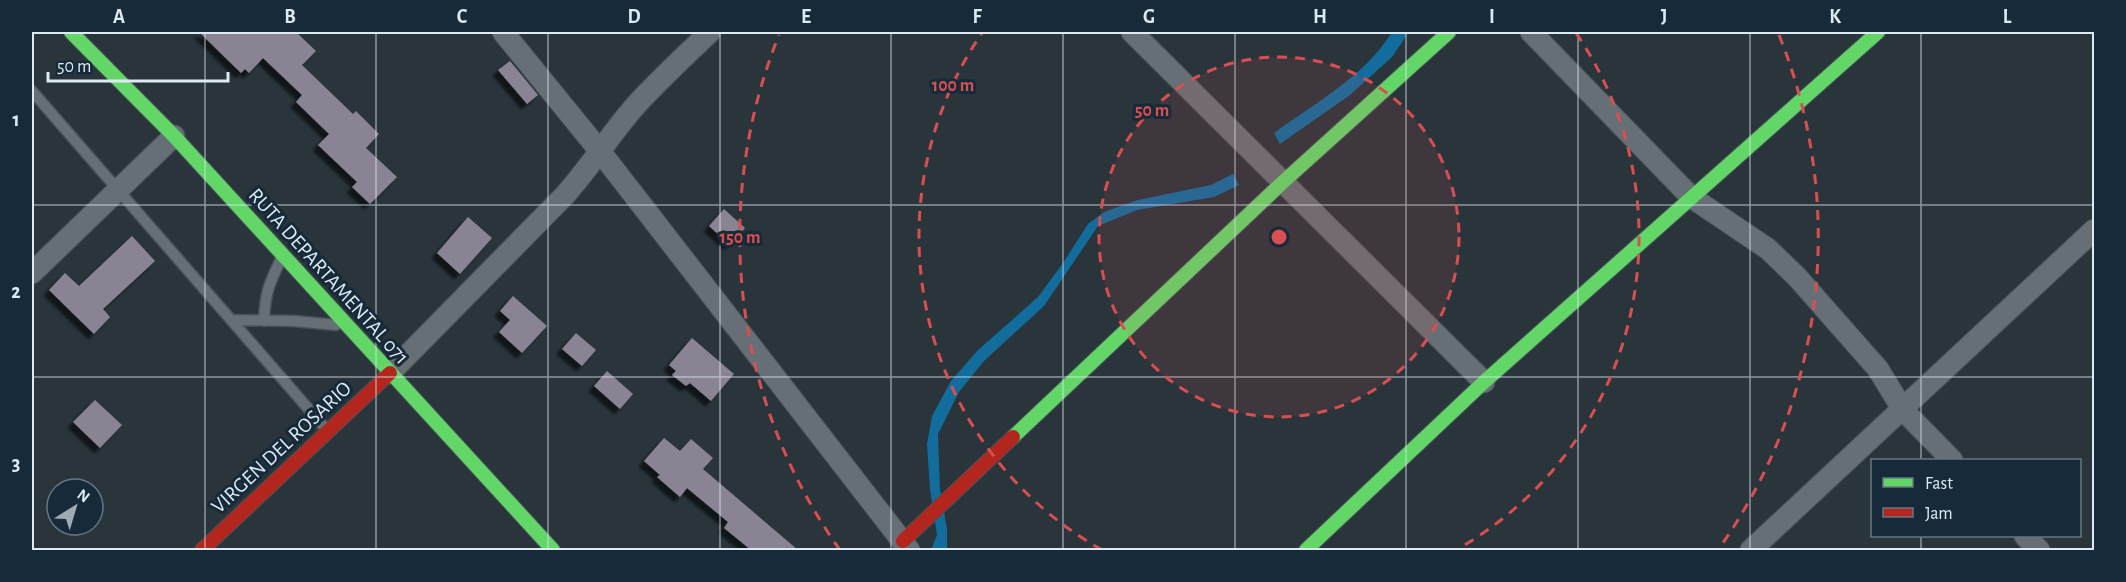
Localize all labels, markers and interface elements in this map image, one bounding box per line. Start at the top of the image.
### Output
text: A [113,7,125,27]
text: B [284,7,296,27]
text: C [457,7,468,27]
text: D [627,7,641,27]
text: E [801,7,811,27]
text: F [972,7,982,27]
text: G [1143,7,1155,27]
text: H [1313,7,1327,27]
text: I [1489,7,1495,27]
text: J [1661,7,1667,27]
text: K [1829,7,1841,27]
text: L [2003,7,2012,27]
scale bar [48,45,228,83]
text: 50 m [57,58,91,76]
text: 100 m [932,77,974,95]
text: 50 m [1135,102,1169,120]
text: 1 [12,110,20,130]
street label: RUTA DEPARTAMENTAL 071 [244,184,413,368]
centre of rings [1269,227,1289,247]
text: 150 m [720,229,760,247]
text: 2 [11,282,21,302]
street label: VIRGEN DEL ROSARIO [207,377,355,517]
text: 3 [12,454,20,474]
legend [1871,459,2081,537]
text: Fast [1925,475,1953,493]
north arrow [45,477,105,537]
text: N [74,486,93,506]
text: Jam [1925,505,1953,523]

